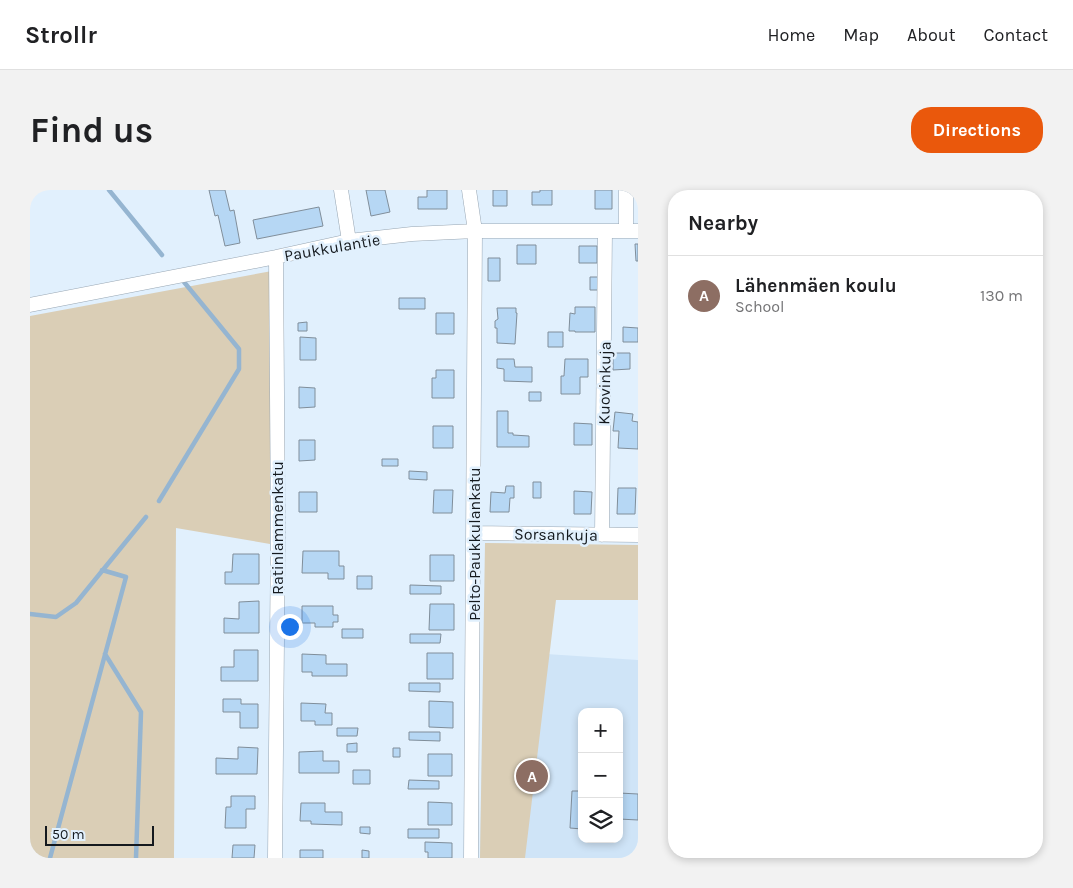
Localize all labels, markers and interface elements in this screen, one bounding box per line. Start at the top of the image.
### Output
text: Strollr [25,21,97,49]
text: Home [767,24,815,46]
text: Map [843,24,879,46]
text: About [907,24,956,46]
text: Contact [984,24,1048,46]
button: Directions [911,107,1043,153]
text: Find us [30,110,153,151]
text: Nearby [688,211,758,235]
street label: Paukkulantie [283,230,382,265]
text: Lähenmäen koulu [735,275,897,297]
text: A [699,286,709,305]
text: 130 m [980,286,1023,305]
text: School [735,297,785,316]
street label: Kuovinkuja [594,341,615,425]
street label: Ratinlammenkatu [268,461,287,595]
street label: Pelto-Paukkulankatu [465,467,484,621]
street label: Sorsankuja [514,524,598,545]
your location [277,614,303,640]
map controls [578,708,623,843]
button: + [578,708,623,753]
button: − [578,753,623,798]
pin: A [516,757,548,795]
button: layers [578,798,623,843]
scale bar [45,823,154,846]
text: 50 m [52,826,85,843]

